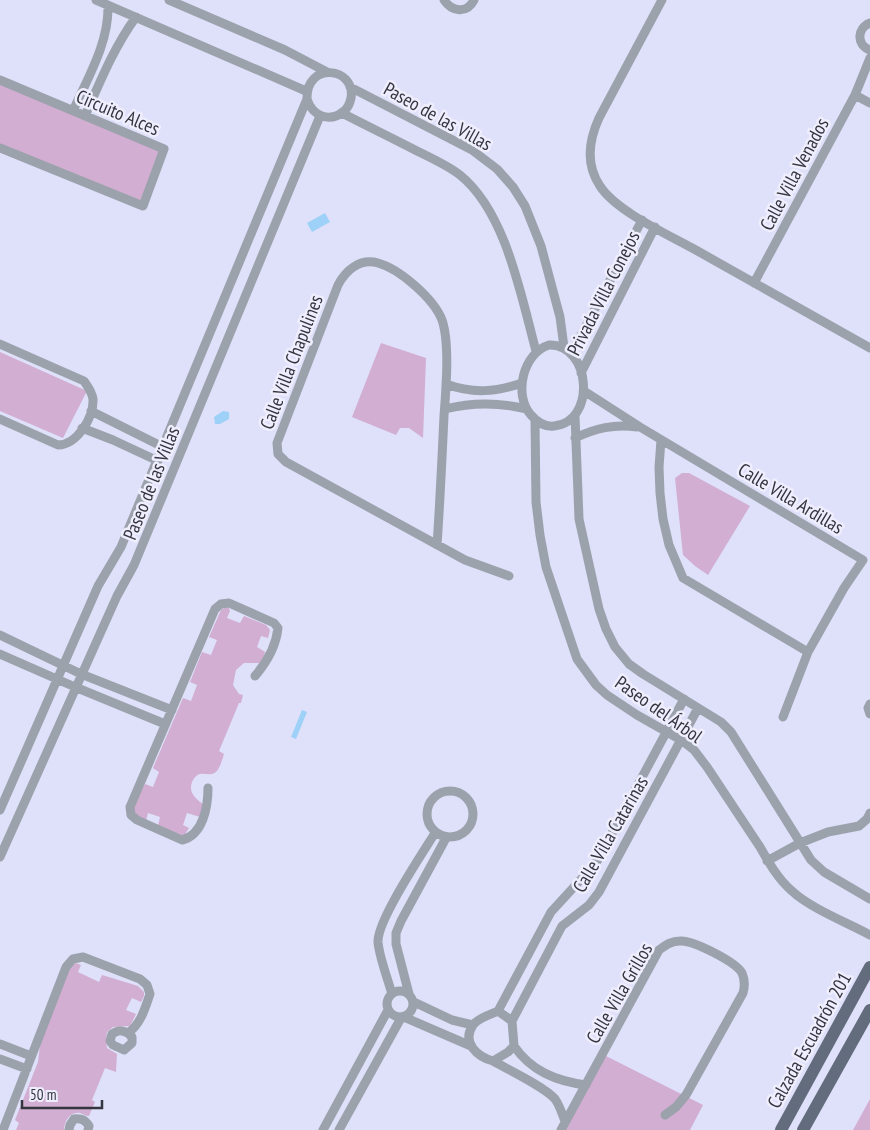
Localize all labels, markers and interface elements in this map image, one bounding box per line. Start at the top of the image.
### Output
street label: Paseo de las Villas [380,76,496,156]
street label: Circuito Alces [73,84,163,140]
street label: Calle Villa Venados [754,114,834,234]
street label: Privada Villa Conejos [561,227,645,359]
street label: Calle Villa Chapulines [254,291,328,433]
street label: Paseo de las Villas [117,423,185,543]
street label: Calle Villa Ardillas [734,457,848,539]
street label: Paseo del Árbol [611,670,708,748]
street label: Calle Villa Catarinas [567,772,653,896]
street label: Calle Villa Grillos [581,939,657,1047]
street label: Calzada Escuadrón 201 [762,968,856,1112]
scale bar [22,1078,102,1110]
text: 50 m [30,1085,56,1104]

